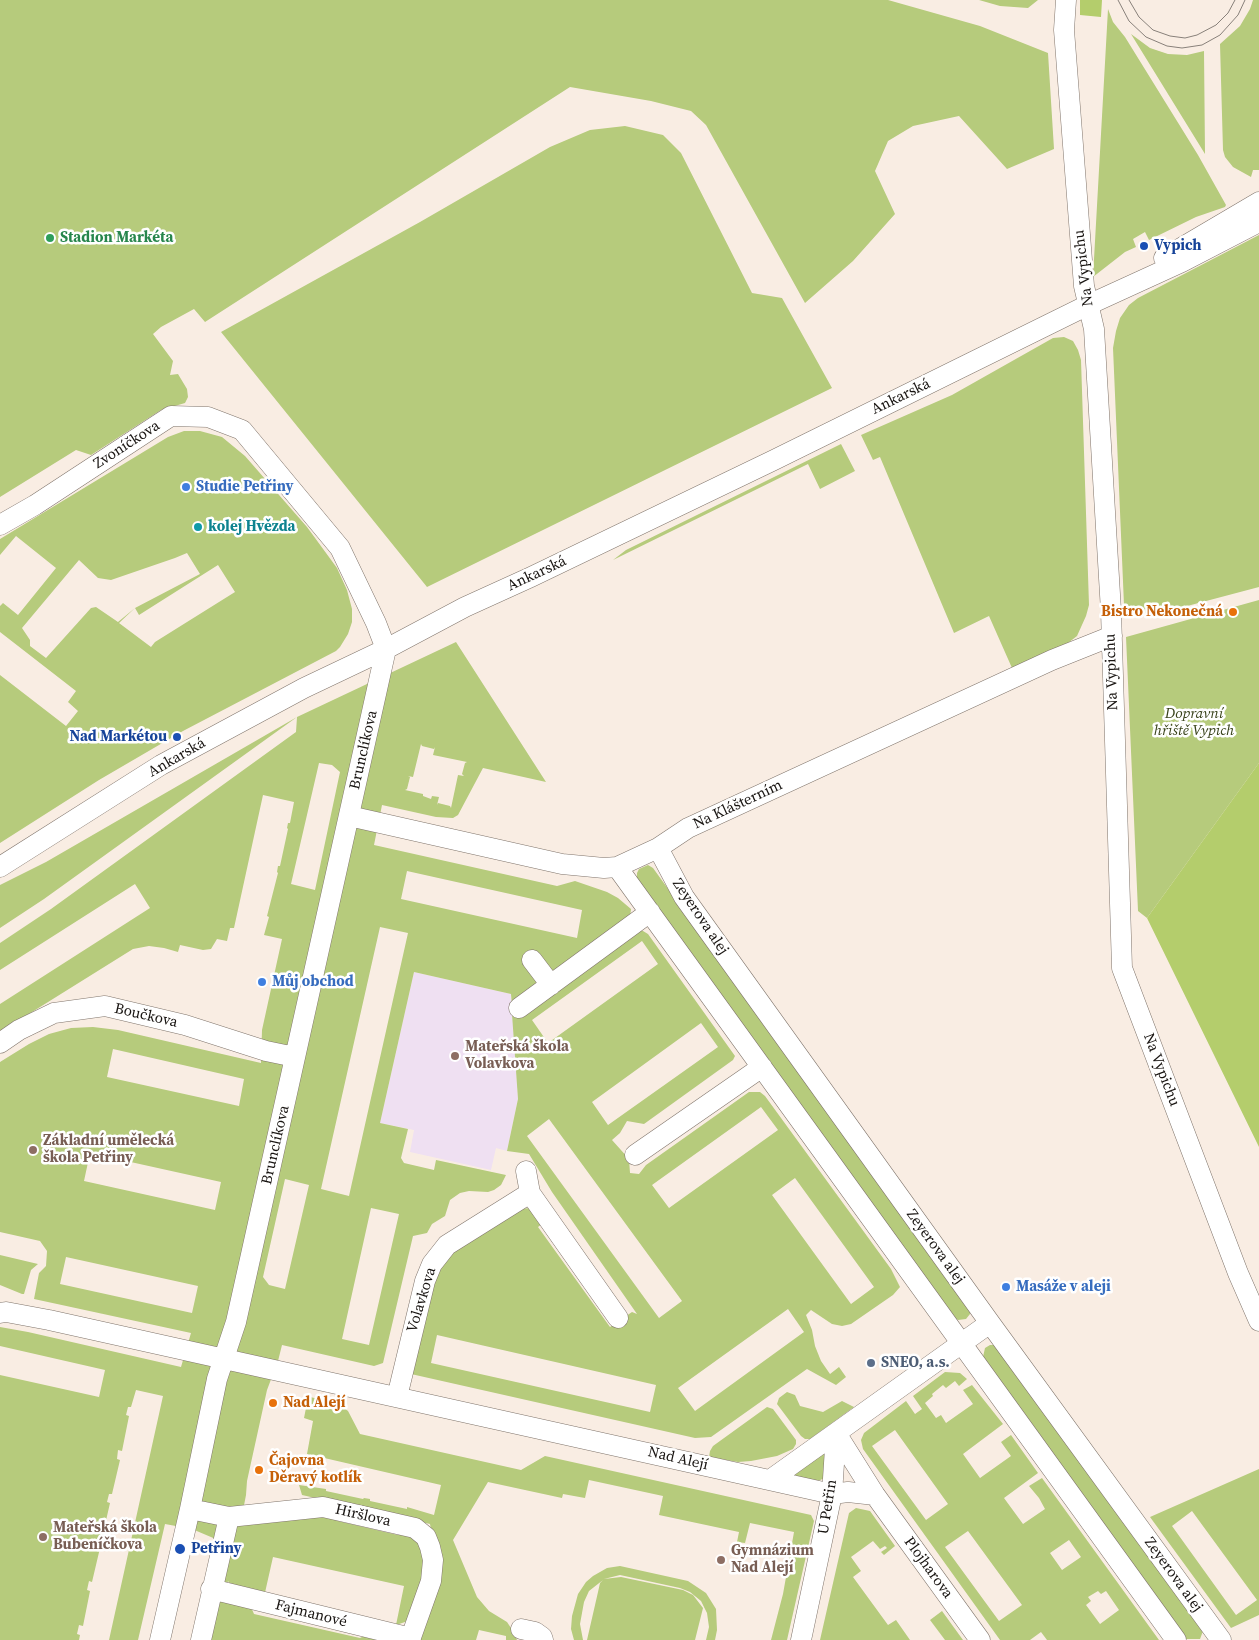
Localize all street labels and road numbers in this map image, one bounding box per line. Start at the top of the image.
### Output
street label: Na Vypichu [1070,229,1098,307]
street label: Ankarská [869,375,933,419]
street label: Zvoníčkova [91,417,163,473]
street label: Ankarská [505,552,569,596]
street label: Na Vypichu [1102,633,1122,711]
street label: Brunclíkova [346,709,382,791]
street label: Ankarská [145,734,209,782]
street label: Na Klášterním [691,776,785,834]
street label: Zeyerova alej [668,876,732,958]
street label: Boučkova [113,1000,179,1032]
street label: Na Vypichu [1139,1031,1183,1109]
street label: Brunclíkova [258,1104,294,1186]
street label: Zeyerova alej [902,1206,968,1288]
street label: Volavkova [404,1265,440,1335]
street label: Nad Alejí [646,1443,710,1475]
street label: U Petřin [815,1478,841,1536]
street label: Hiršlova [333,1501,393,1531]
street label: Plojharova [900,1534,956,1602]
street label: Zeyerova alej [1140,1534,1206,1616]
street label: Fajmanové [273,1596,349,1632]

